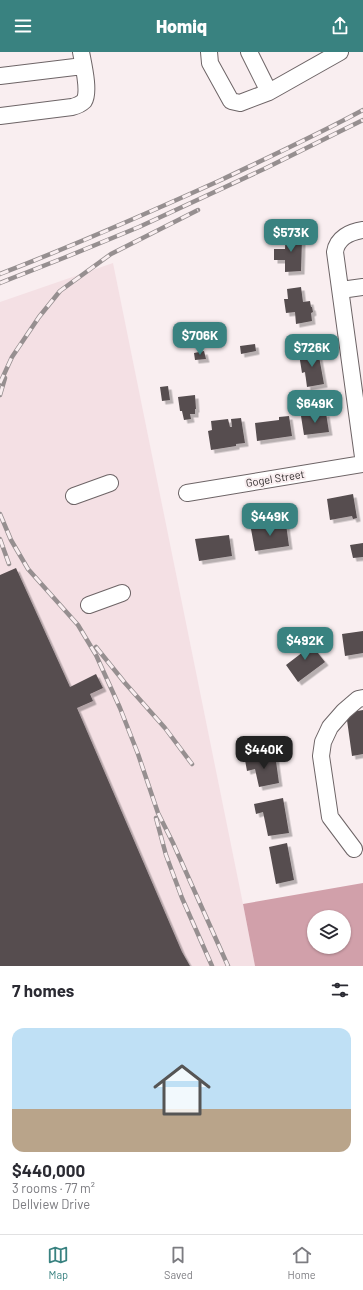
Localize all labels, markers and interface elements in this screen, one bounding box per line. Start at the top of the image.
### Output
icon: menu [12,15,34,37]
text: Homiq [156,15,207,37]
icon: share [329,15,351,37]
pin: $573K [263,219,319,253]
text: $573K [273,224,309,240]
pin: $706K [172,322,228,356]
text: $706K [182,327,218,343]
pin: $726K [284,334,340,368]
text: $726K [294,339,330,355]
pin: $649K [287,390,343,424]
text: $649K [296,395,334,411]
street label: Gogel Street [245,467,305,489]
pin: $449K [242,503,298,537]
text: $449K [251,508,289,524]
pin: $492K [277,627,333,661]
text: $492K [286,632,324,648]
pin: $440K [236,736,292,770]
text: $440K [245,741,283,757]
map controls [307,910,351,954]
button: layers [307,910,351,954]
icon: filters [329,979,351,1001]
text: 7 homes [12,980,74,1000]
icon: home [146,1054,218,1126]
text: $440,000 [12,1160,85,1180]
text: 3 rooms · 77 m² [12,1180,95,1196]
text: Dellview Drive [12,1196,90,1212]
tab: Map [47,1244,69,1281]
tab: Saved [164,1244,193,1281]
tab: Home [288,1244,316,1281]

